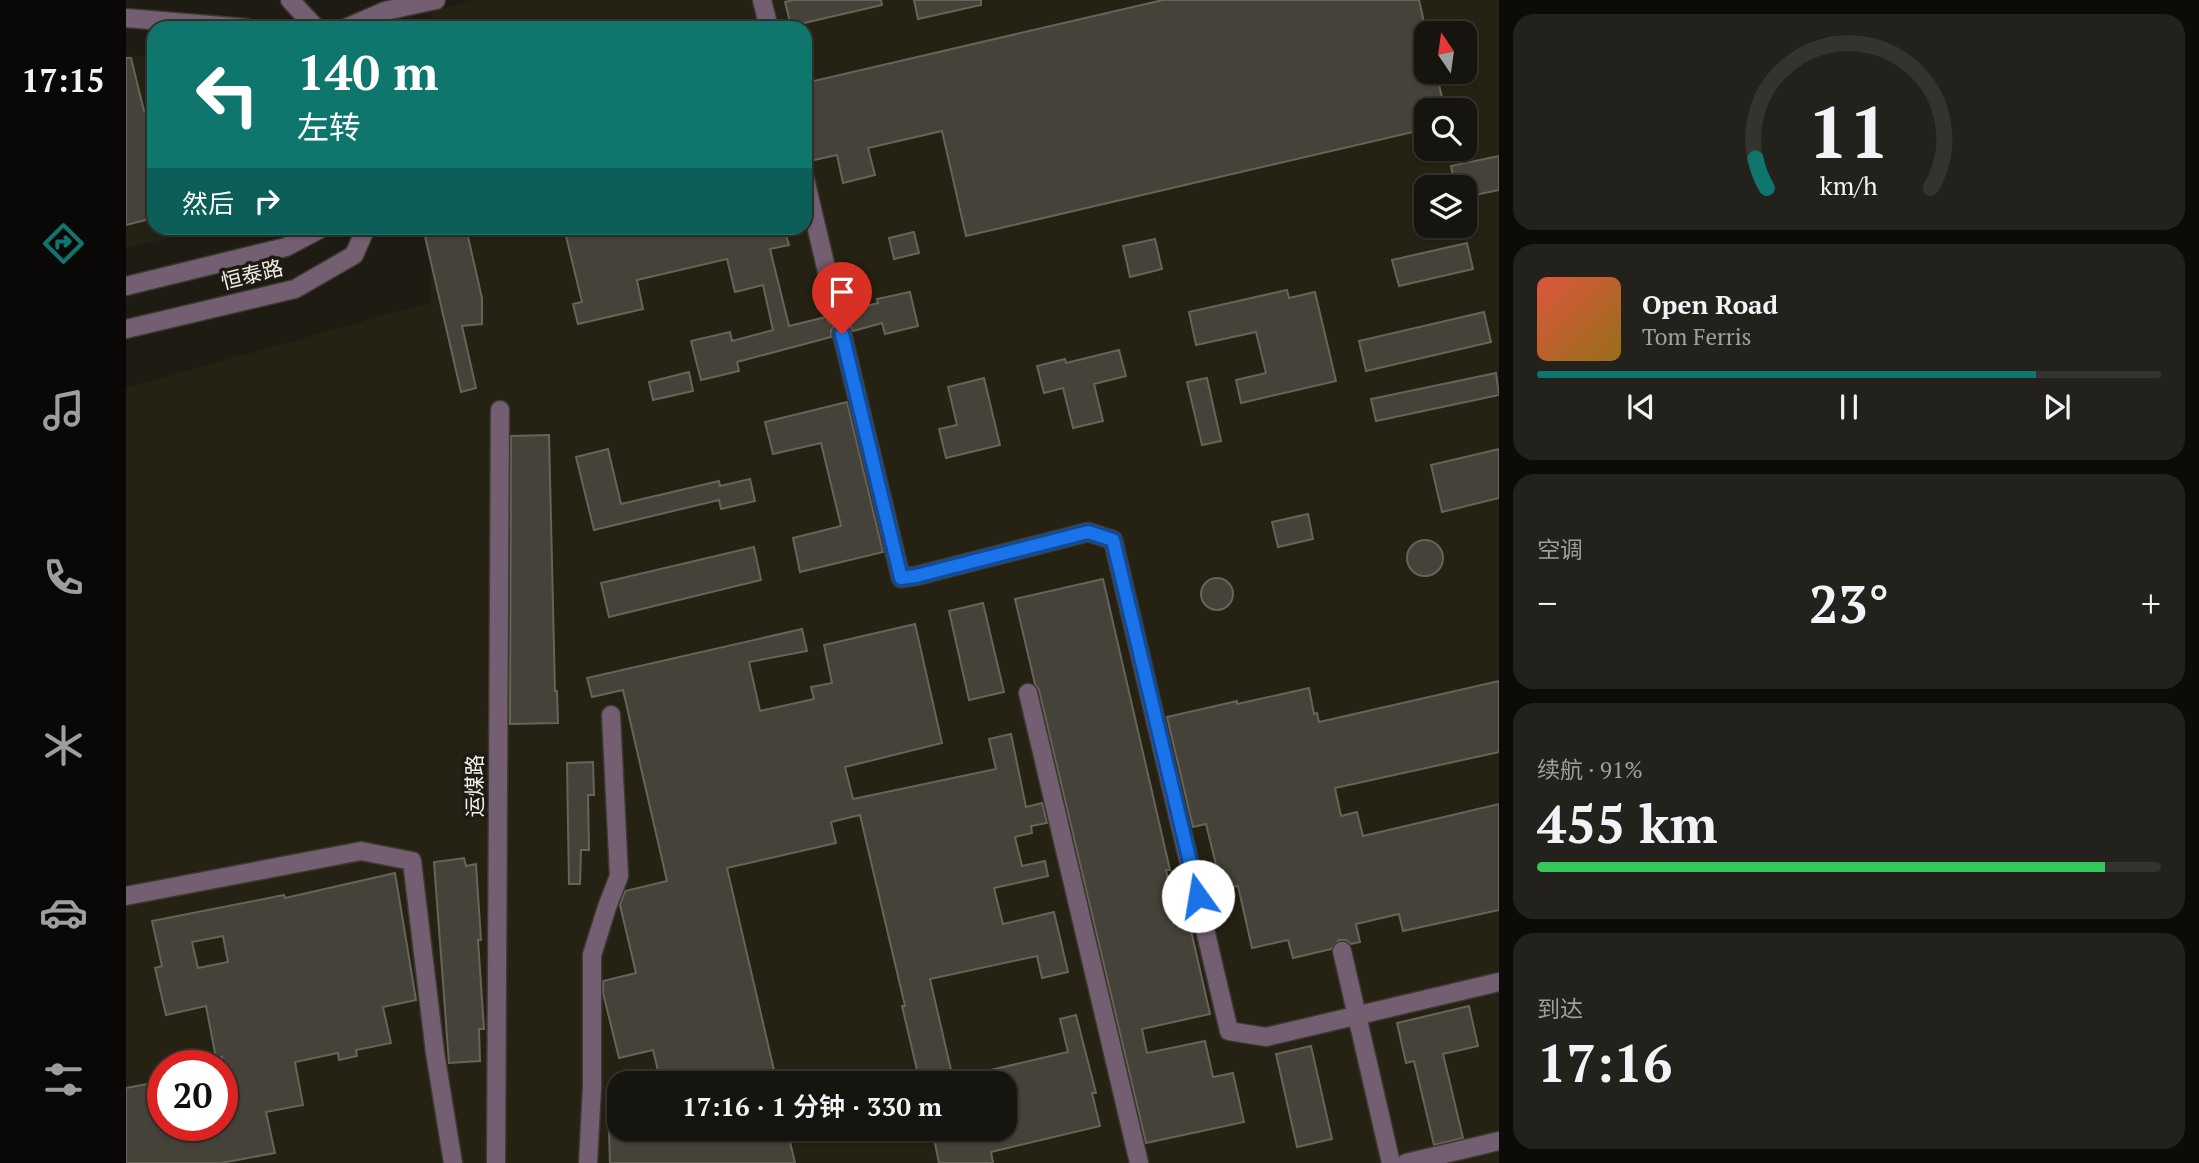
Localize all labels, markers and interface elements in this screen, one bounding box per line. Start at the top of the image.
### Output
north arrow [1414,21,1477,84]
map controls [1414,21,1477,238]
text: 140 m [297,39,439,104]
icon: left [182,49,273,140]
text: 17:15 [21,59,105,101]
text: 11 [1808,82,1890,179]
button: search [1414,98,1477,161]
text: 左转 [297,106,361,148]
text: km/h [1820,169,1878,202]
button: layers [1414,175,1477,238]
icon: right [248,182,286,220]
text: 然后 [182,186,234,220]
icon: directions [39,219,88,268]
street label: 恒泰路 [218,253,286,295]
pin [812,262,872,334]
icon: arrive [823,273,861,311]
text: Open Road [1642,287,1778,321]
text: Tom Ferris [1642,321,1752,352]
icon: music [39,386,88,435]
icon: previous [1622,388,1660,426]
icon: pause [1830,388,1868,426]
icon: next [2038,388,2076,426]
text: 空调 [1537,534,1583,565]
icon: phone [39,553,88,602]
text: 23° [1809,569,1889,638]
text: − [1537,578,1557,628]
text: + [2141,578,2161,628]
icon: climate [39,721,88,770]
text: 续航 · 91% [1537,754,1643,785]
street label: 运煤路 [460,755,488,818]
text: 455 km [1537,789,1718,858]
position arrow [1161,859,1235,933]
icon: car [39,888,88,937]
text: 到达 [1537,993,1583,1024]
text: 17:16 [1537,1028,1672,1097]
speed limit sign: 20 [147,1050,238,1141]
icon: filters [39,1055,88,1104]
text: 17:16 · 1 分钟 · 330 m [682,1089,942,1123]

